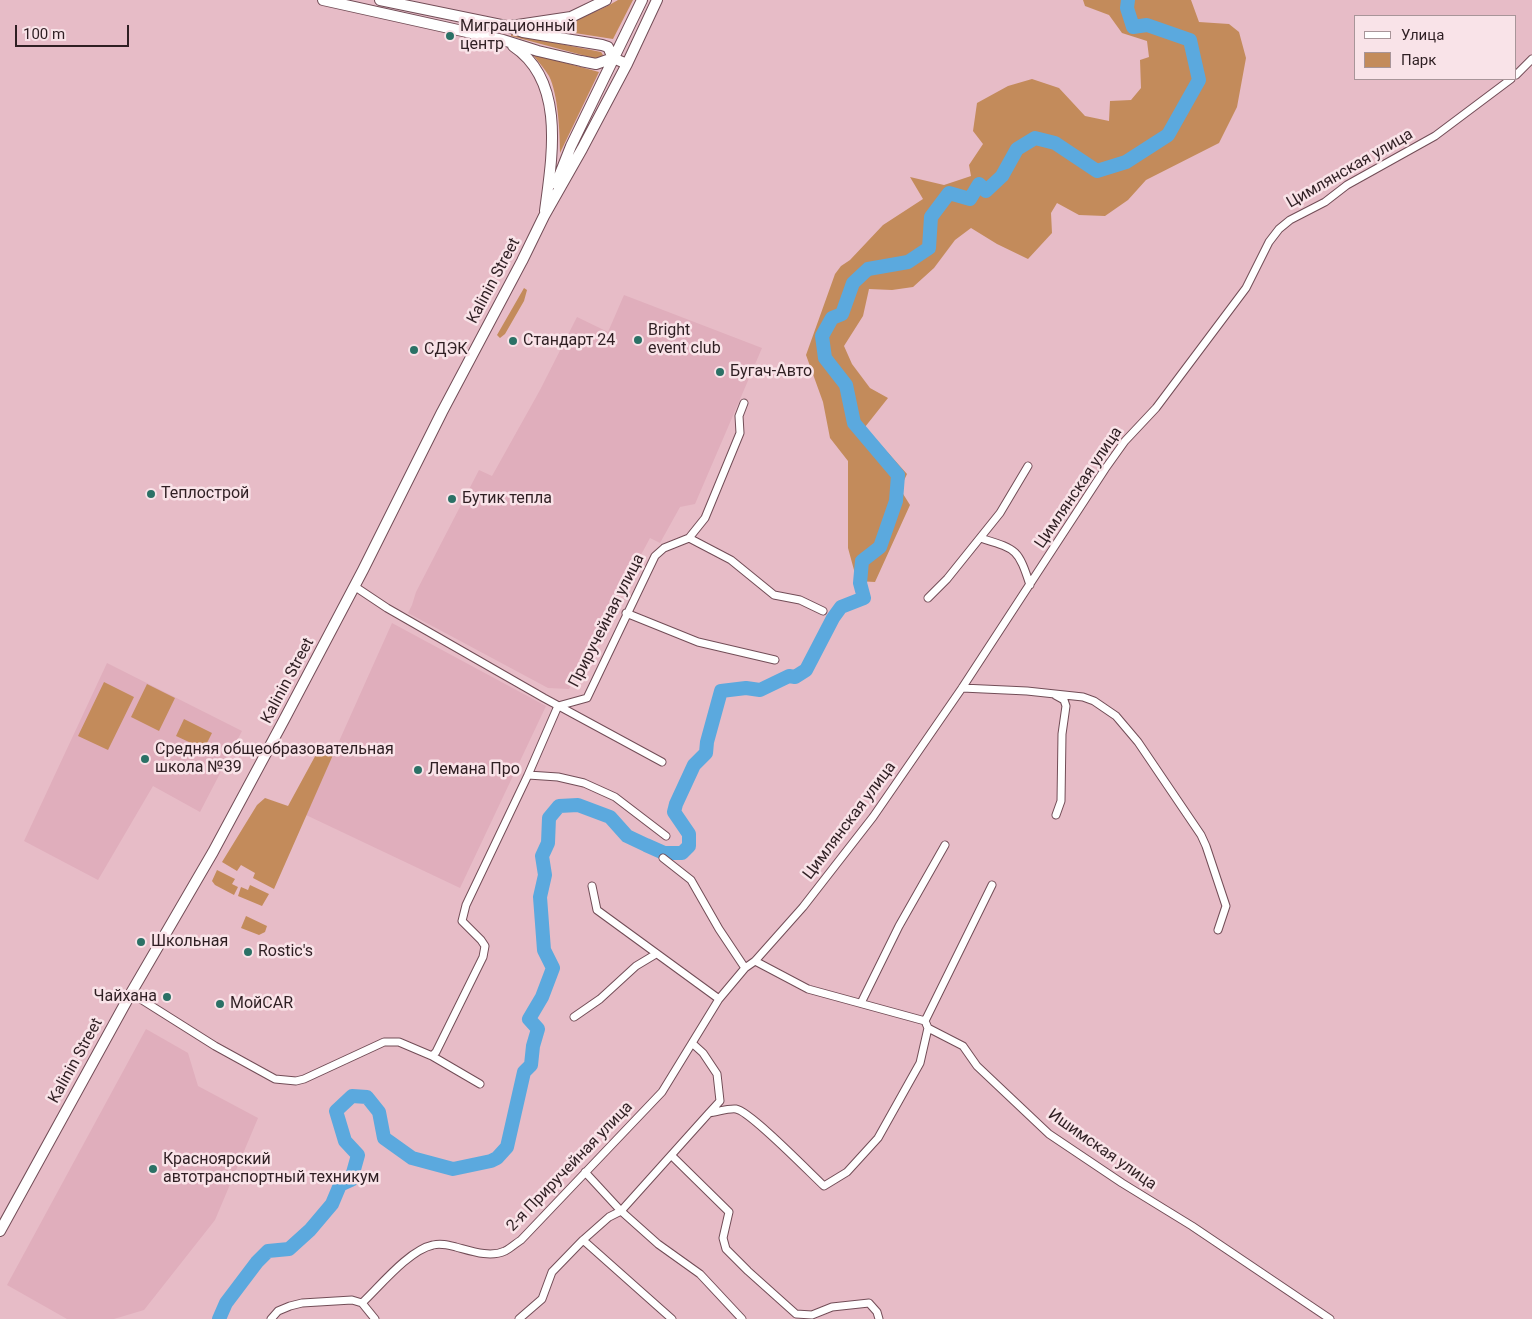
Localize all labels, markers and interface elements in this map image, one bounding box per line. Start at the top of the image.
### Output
scale bar [18,15,131,47]
legend [1354,15,1517,80]
place label: Миграционный центр [460,17,576,55]
text: 100 m [23,25,65,43]
text: Улица [1401,26,1444,44]
marker: Миграционный центр [444,30,456,42]
text: Парк [1401,51,1436,69]
street label: Цимлянская улица [1284,125,1416,213]
street label: Kalinin Street [463,235,525,327]
place label: Bright event club [648,321,721,359]
place label: Стандарт 24 [523,331,615,351]
marker: Bright event club [632,334,644,346]
marker: Стандарт 24 [507,335,519,347]
place label: СДЭК [424,340,468,360]
marker: СДЭК [408,344,420,356]
place label: Бугач-Авто [730,362,812,382]
marker: Бугач-Авто [714,366,726,378]
street label: Цимлянская улица [1031,424,1127,552]
place label: Теплострой [161,484,249,504]
marker: Теплострой [145,488,157,500]
place label: Бутик тепла [462,489,552,509]
marker: Бутик тепла [446,493,458,505]
street label: Приручейная улица [565,551,649,691]
street label: Kalinin Street [257,635,319,727]
place label: Средняя общеобразовательная школа №39 [155,740,394,778]
marker: Средняя общеобразовательная школа №39 [139,753,151,765]
street label: Цимлянская улица [799,758,901,884]
place label: Лемана Про [428,760,520,780]
marker: Лемана Про [412,764,424,776]
place label: Школьная [151,932,228,952]
marker: Школьная [135,936,147,948]
place label: Rostic's [258,942,313,962]
marker: Rostic's [242,946,254,958]
place label: Чайхана [94,987,157,1007]
marker: Чайхана [161,991,173,1003]
place label: МойCAR [230,994,293,1014]
marker: МойCAR [214,998,226,1010]
street label: Kalinin Street [45,1015,107,1107]
street label: 2-я Приручейная улица [503,1098,637,1236]
street label: Ишимская улица [1044,1105,1160,1195]
place label: Красноярский автотранспортный техникум [163,1150,379,1188]
marker: Красноярский автотранспортный техникум [147,1163,159,1175]

